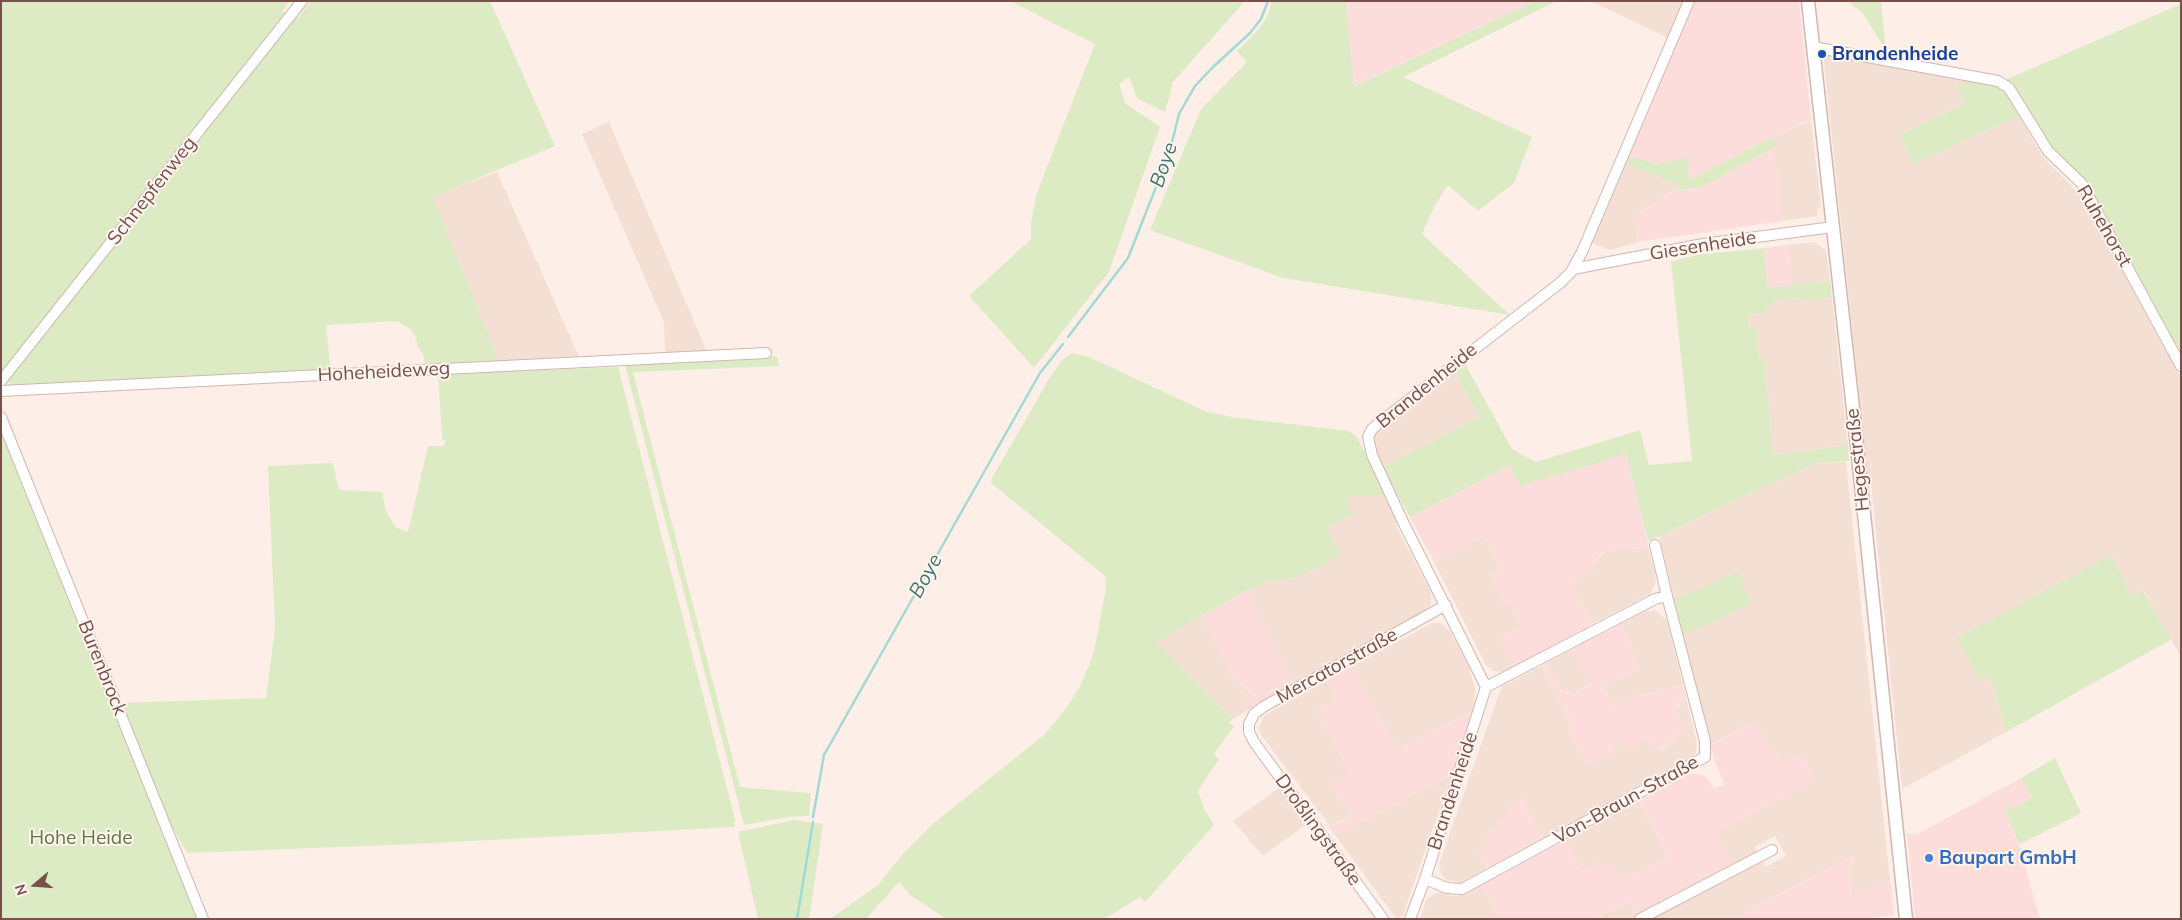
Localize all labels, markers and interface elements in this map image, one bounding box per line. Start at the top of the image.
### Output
place label: Brandenheide [1832,43,1958,65]
marker: Brandenheide [1816,48,1828,60]
street label: Schnepfenweg [103,132,201,250]
water label: Boye [1145,139,1183,191]
street label: Ruhehorst [2072,181,2136,271]
street label: Giesenheide [1648,226,1758,266]
street label: Brandenheide [1372,338,1482,434]
street label: Hoheheideweg [317,357,451,387]
street label: Hegestraße [1841,407,1875,513]
water label: Boye [904,550,948,602]
street label: Burenbrock [73,617,131,719]
street label: Mercatorstraße [1272,623,1402,709]
street label: Brandenheide [1423,729,1483,853]
street label: Von-Braun-Straße [1550,751,1702,849]
street label: Droßlingstraße [1270,770,1366,890]
park label: Hohe Heide [30,827,132,849]
place label: Baupart GmbH [1939,847,2077,869]
marker: Baupart GmbH [1923,852,1935,864]
north arrow [10,860,60,910]
text: N [11,882,31,897]

